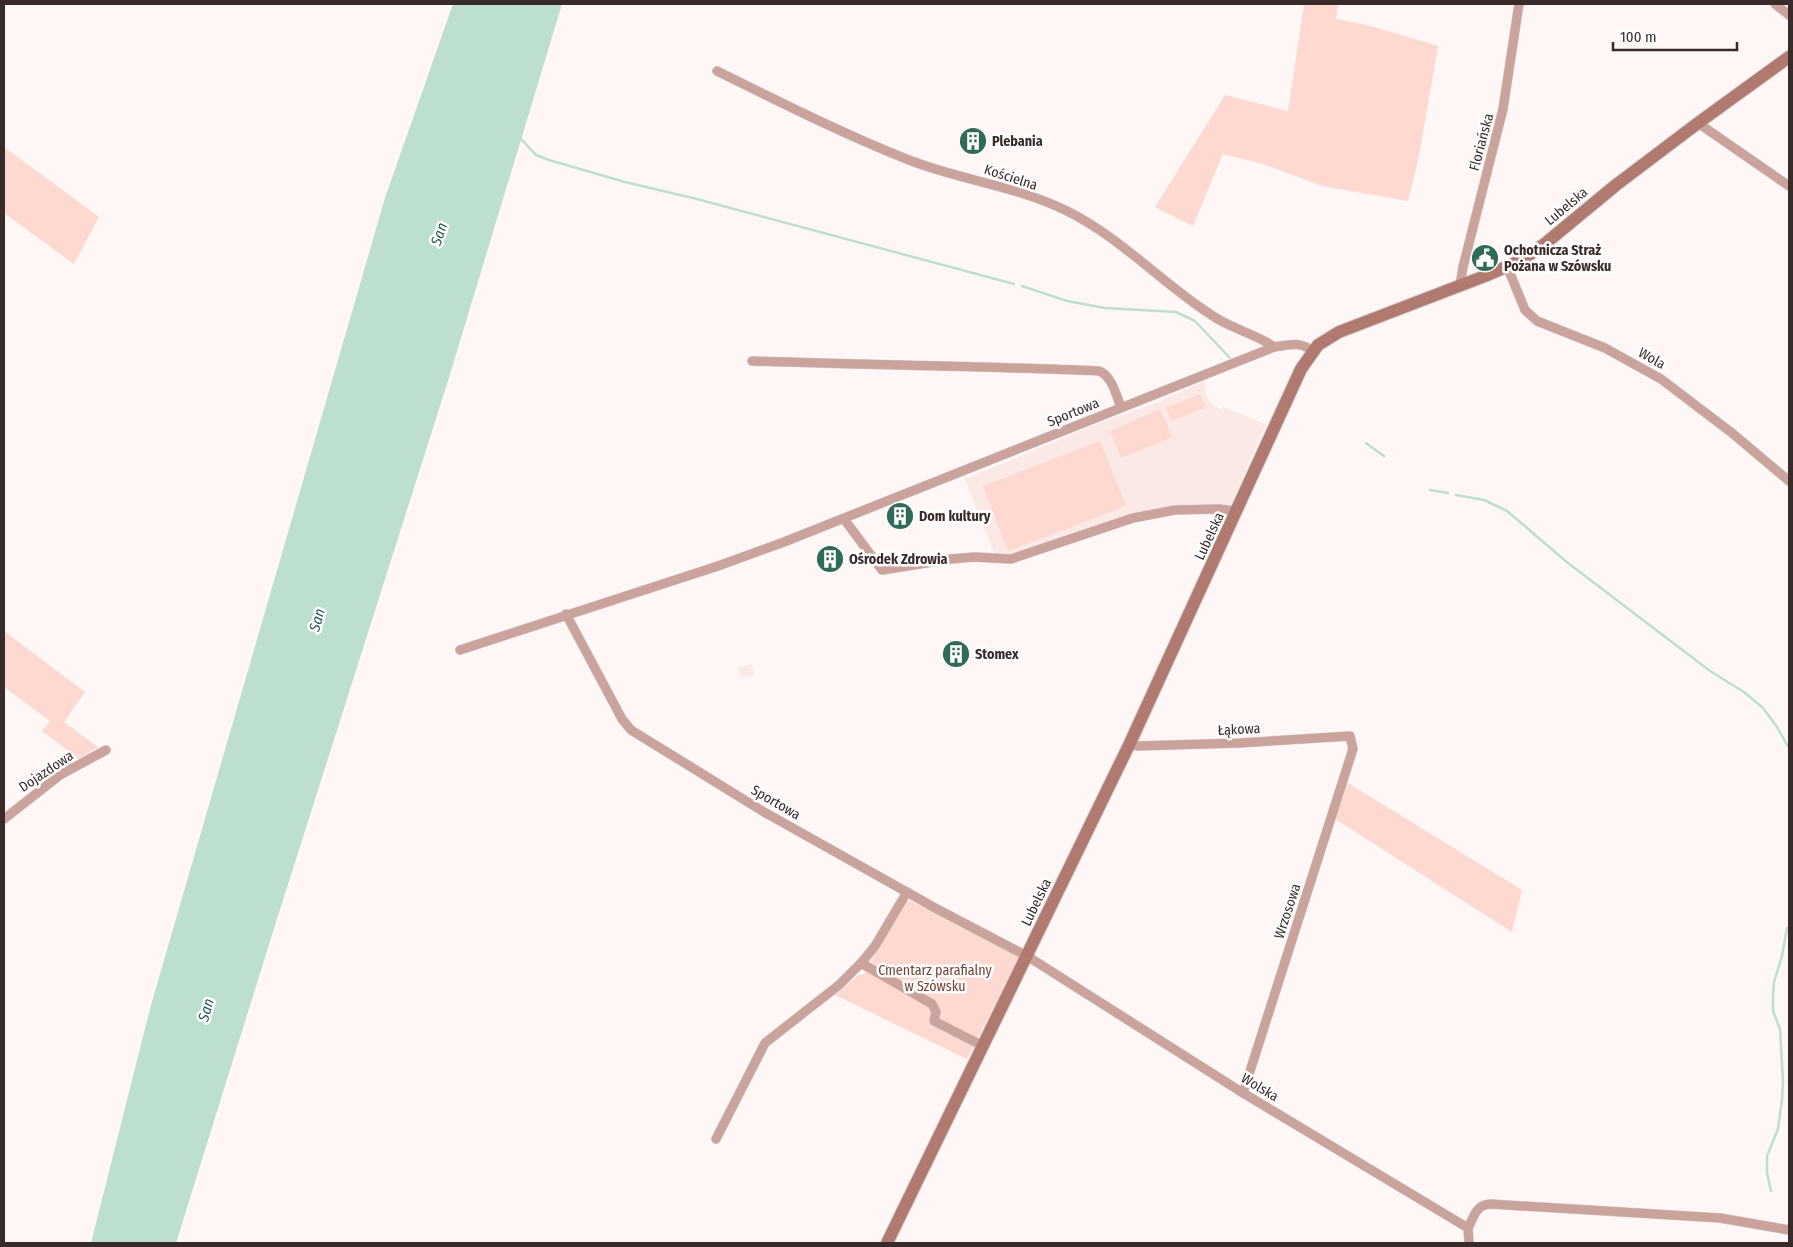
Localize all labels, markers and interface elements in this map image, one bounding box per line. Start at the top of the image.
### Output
scale bar [1613,20,1737,52]
text: 100 m [1620,28,1657,46]
street label: Floriańska [1466,111,1497,173]
building icon: Plebania [958,126,988,156]
place label: Plebania [992,133,1043,150]
street label: Kościelna [982,161,1040,194]
street label: Lubelska [1542,184,1591,229]
water label: San [427,220,451,249]
place label: Ochotnicza Straż Pożana w Szówsku [1504,242,1611,275]
public building icon: Ochotnicza Straż Pożana w Szówsku [1470,243,1500,273]
street label: Wola [1635,344,1668,373]
street label: Sportowa [1045,394,1102,431]
building icon: Dom kultury [885,501,915,531]
place label: Dom kultury [919,508,991,525]
street label: Lubelska [1191,510,1228,563]
building icon: Ośrodek Zdrowia [815,544,845,574]
place label: Ośrodek Zdrowia [849,551,948,568]
water label: San [305,606,329,634]
building icon: Stomex [941,639,971,669]
place label: Stomex [975,646,1019,663]
street label: Łąkowa [1217,720,1261,739]
street label: Dojazdowa [16,747,77,796]
street label: Sportowa [748,782,804,823]
street label: Lubelska [1018,876,1055,929]
street label: Wrzosowa [1271,881,1304,941]
park label: Cmentarz parafialny w Szówsku [878,962,993,995]
water label: San [194,996,218,1024]
street label: Wolska [1238,1070,1282,1105]

